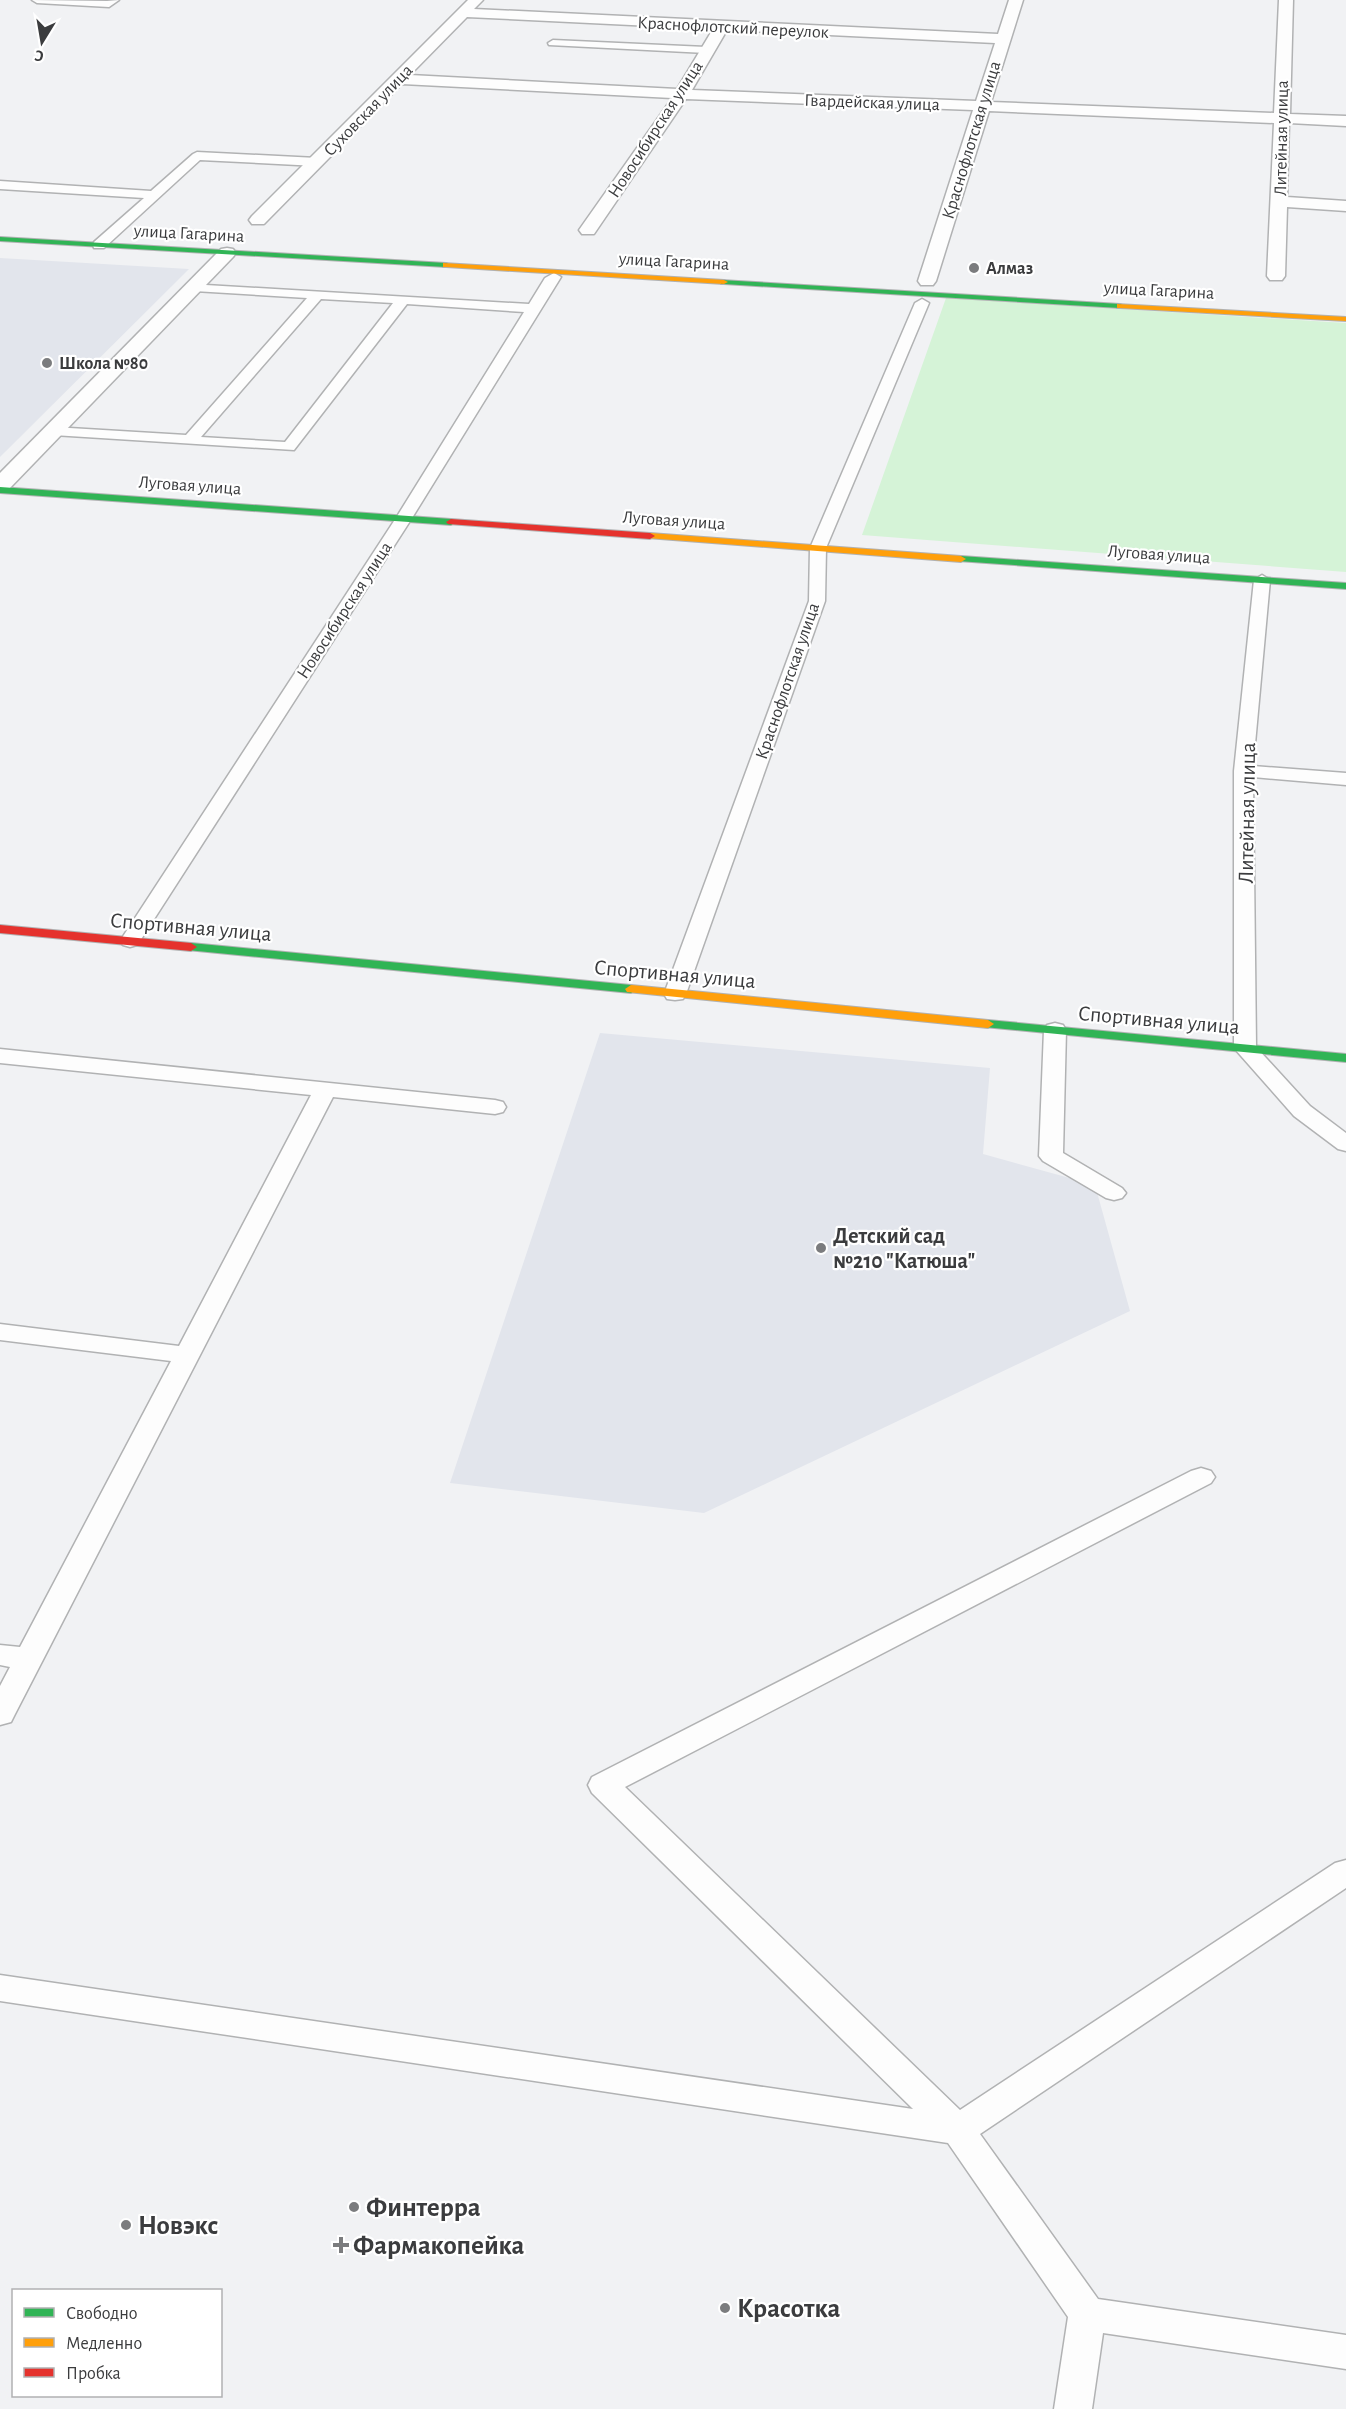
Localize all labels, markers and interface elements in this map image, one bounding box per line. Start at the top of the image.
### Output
north arrow [12,12,72,72]
street label: Краснофлотский переулок [637,14,830,42]
text: С [33,47,45,64]
street label: Новосибирская улица [604,57,707,201]
street label: Краснофлотская улица [939,59,1005,221]
street label: Суховская улица [321,61,417,160]
street label: Литейная улица [1272,80,1292,196]
street label: Гвардейская улица [804,92,940,114]
street label: улица Гагарина [132,222,245,246]
street label: улица Гагарина [617,250,730,274]
place label: Алмаз [986,260,1033,278]
marker: Алмаз [967,261,981,275]
street label: улица Гагарина [1102,279,1215,303]
place label: Школа №80 [59,355,148,373]
marker: Школа №80 [40,356,54,370]
street label: Луговая улица [138,473,242,499]
street label: Луговая улица [622,508,726,534]
street label: Новосибирская улица [293,538,396,682]
street label: Луговая улица [1107,542,1211,568]
street label: Краснофлотская улица [753,601,823,762]
street label: Литейная улица [1235,742,1259,884]
street label: Спортивная улица [109,909,273,945]
street label: Спортивная улица [593,956,757,992]
street label: Спортивная улица [1077,1002,1241,1038]
place label: Детский сад №210 "Катюша" [833,1225,975,1272]
marker: Детский сад №210 "Катюша" [814,1241,828,1255]
place label: Финтерра [366,2194,481,2221]
marker: Финтерра [347,2200,361,2214]
place label: Новэкс [138,2212,219,2239]
marker: Новэкс [119,2218,133,2232]
place label: Фармакопейка [353,2232,525,2259]
marker: Фармакопейка [334,2238,348,2252]
legend [12,2289,222,2397]
place label: Красотка [737,2295,840,2322]
marker: Красотка [718,2301,732,2315]
text: Свободно [66,2304,138,2323]
text: Медленно [66,2335,142,2353]
text: Пробка [66,2364,121,2383]

